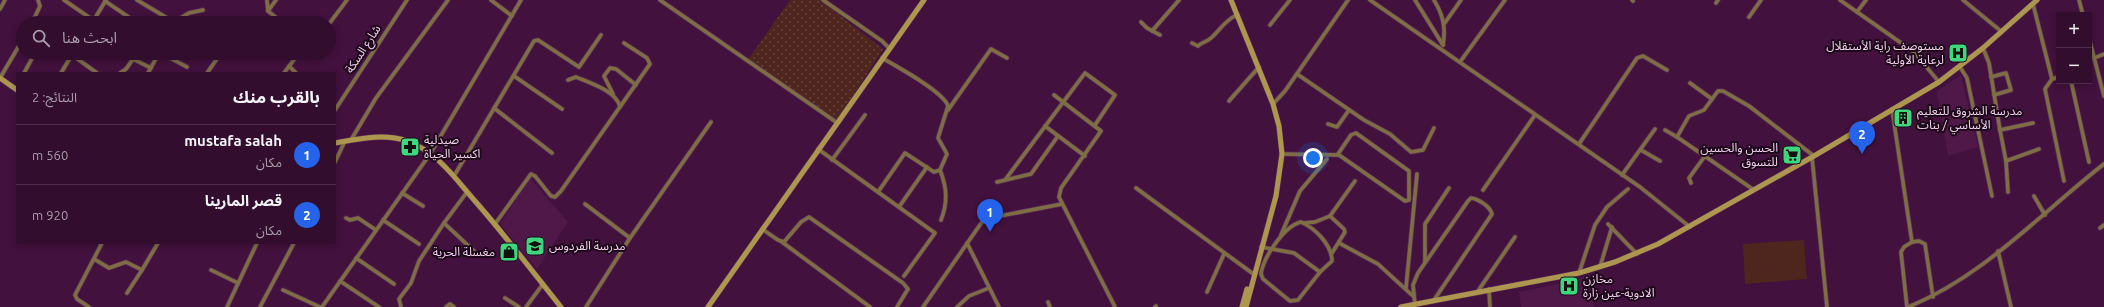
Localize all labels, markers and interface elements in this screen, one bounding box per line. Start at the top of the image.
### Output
map controls [2056,12,2092,84]
button: + [2056,12,2092,48]
search box [16,16,336,60]
street label: شارع السكة [342,22,385,77]
icon: search [30,27,52,49]
text: ابحث هنا [62,29,117,46]
place label: مستوصف راية الأستقلال لرعاية الأولية [1826,39,1944,67]
hospital icon: مستوصف راية الأستقلال لرعاية الأولية [1947,42,1969,64]
button: − [2056,48,2092,84]
text: بالقرب منك [233,87,320,106]
text: النتائج: 2 [32,90,77,104]
place label: مدرسة الشروق للتعليم الأساسي / بنات [1917,104,2022,135]
building icon: مدرسة الشروق للتعليم الأساسي / بنات [1892,107,1914,129]
pin: 2 [1849,121,1875,154]
text: mustafa salah [184,132,282,149]
place label: صيدلية اكسير الحياة [424,133,481,161]
pharmacy icon: صيدلية اكسير الحياة [399,136,421,158]
place label: الحسن والحسين للتسوق [1700,141,1778,169]
supermarket icon: الحسن والحسين للتسوق [1781,144,1803,166]
text: 560 m [32,148,68,162]
text: 1 [303,148,311,162]
your location [1303,148,1323,168]
text: مكان [256,155,282,169]
text: قصر المارينا [205,192,282,209]
pin: 1 [977,199,1003,232]
text: 920 m [32,208,68,222]
text: 2 [303,208,311,222]
text: مكان [256,223,282,237]
school or university icon: مدرسة الفردوس [524,235,546,257]
place label: مدرسة الفردوس [549,239,626,253]
shop icon: مغسلة الحرية [498,241,520,263]
place label: مغسلة الحرية [433,245,495,259]
place label: مخازن الادوية-عين زارة [1583,272,1655,300]
hospital icon: مخازن الادوية-عين زارة [1558,275,1580,297]

